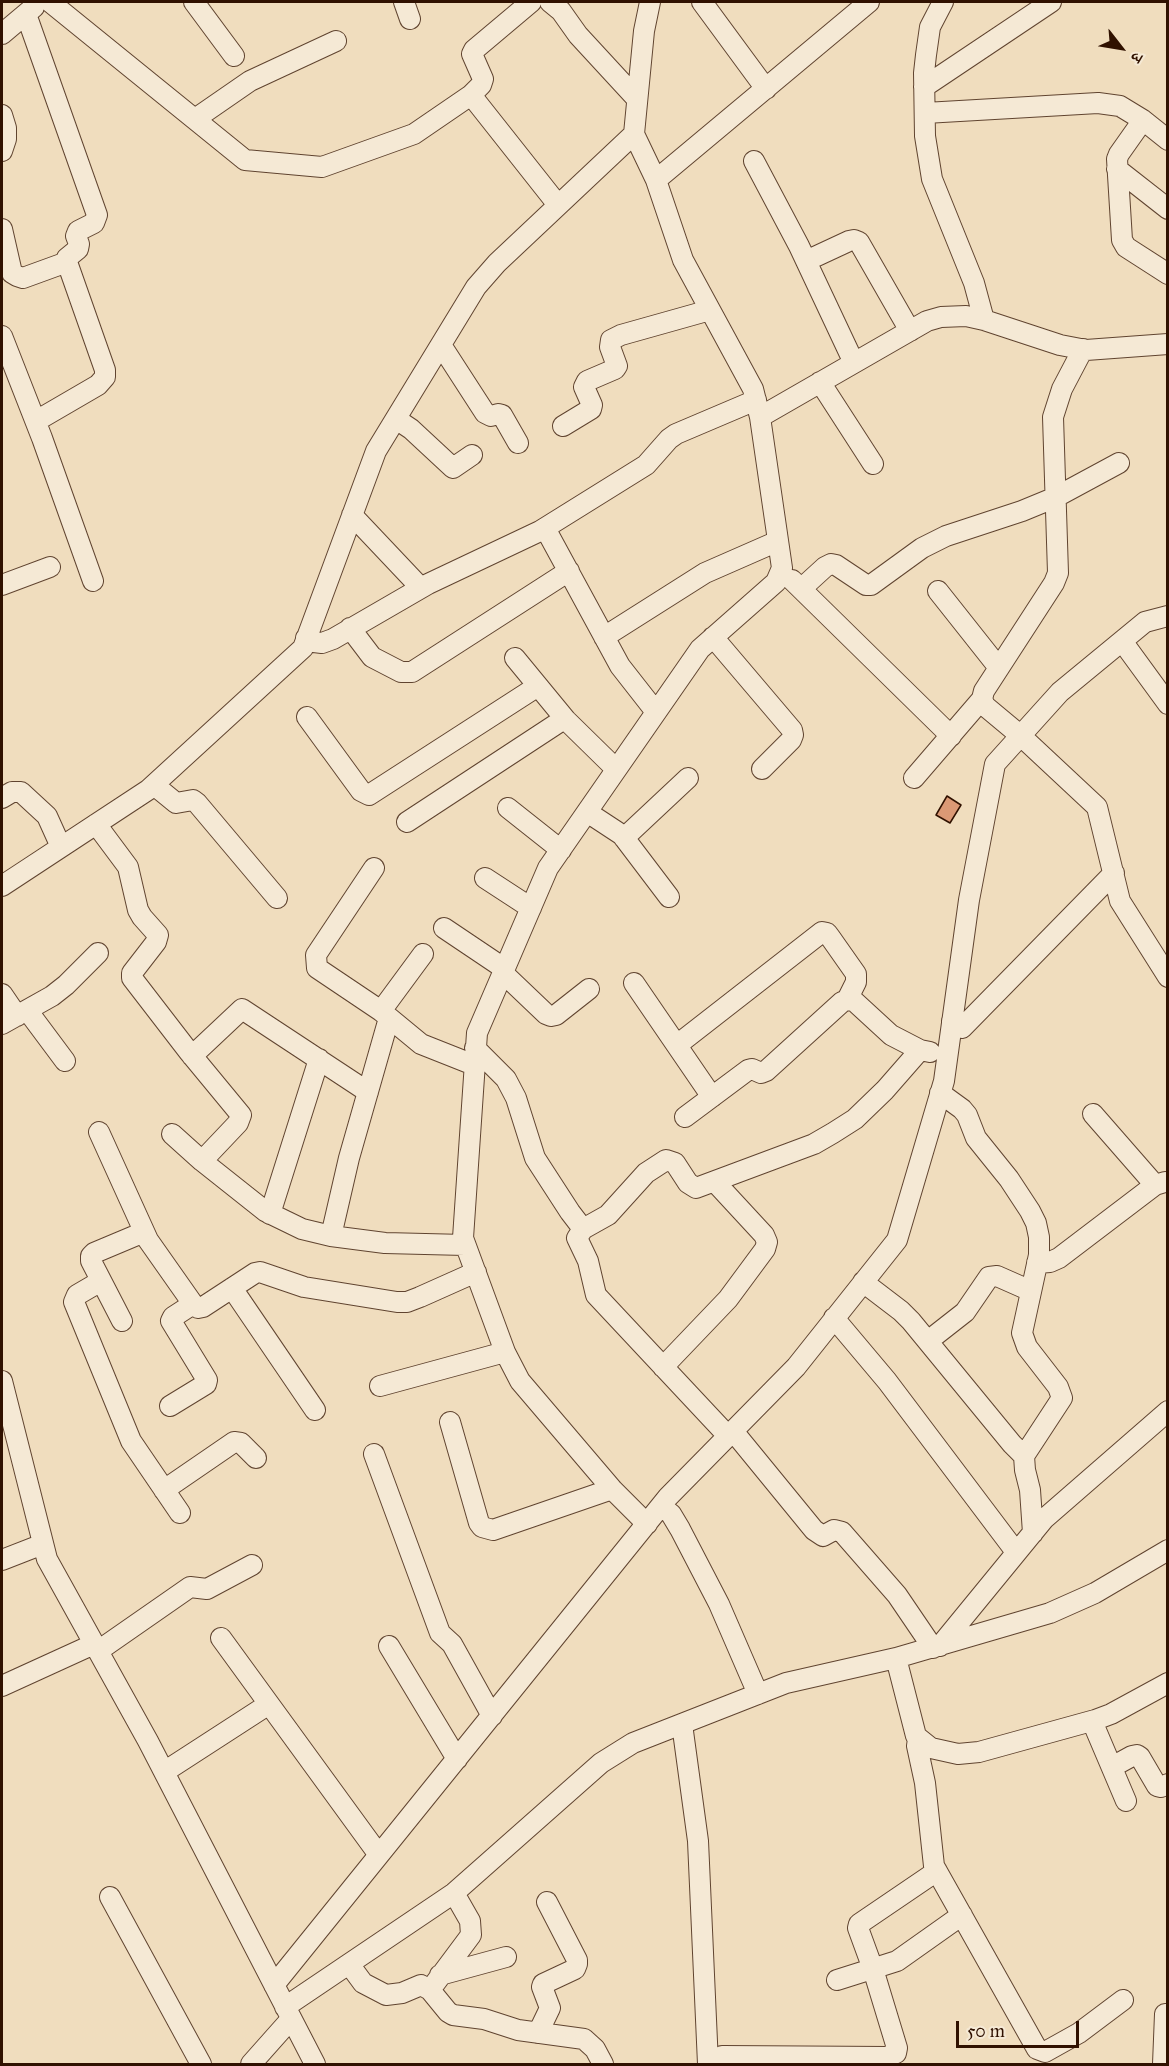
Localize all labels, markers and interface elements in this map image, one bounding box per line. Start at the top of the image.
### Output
north arrow [1091,18,1151,78]
text: उ [1127,49,1147,66]
scale bar [959,2009,1082,2047]
text: 50 m [967,2020,1005,2042]

